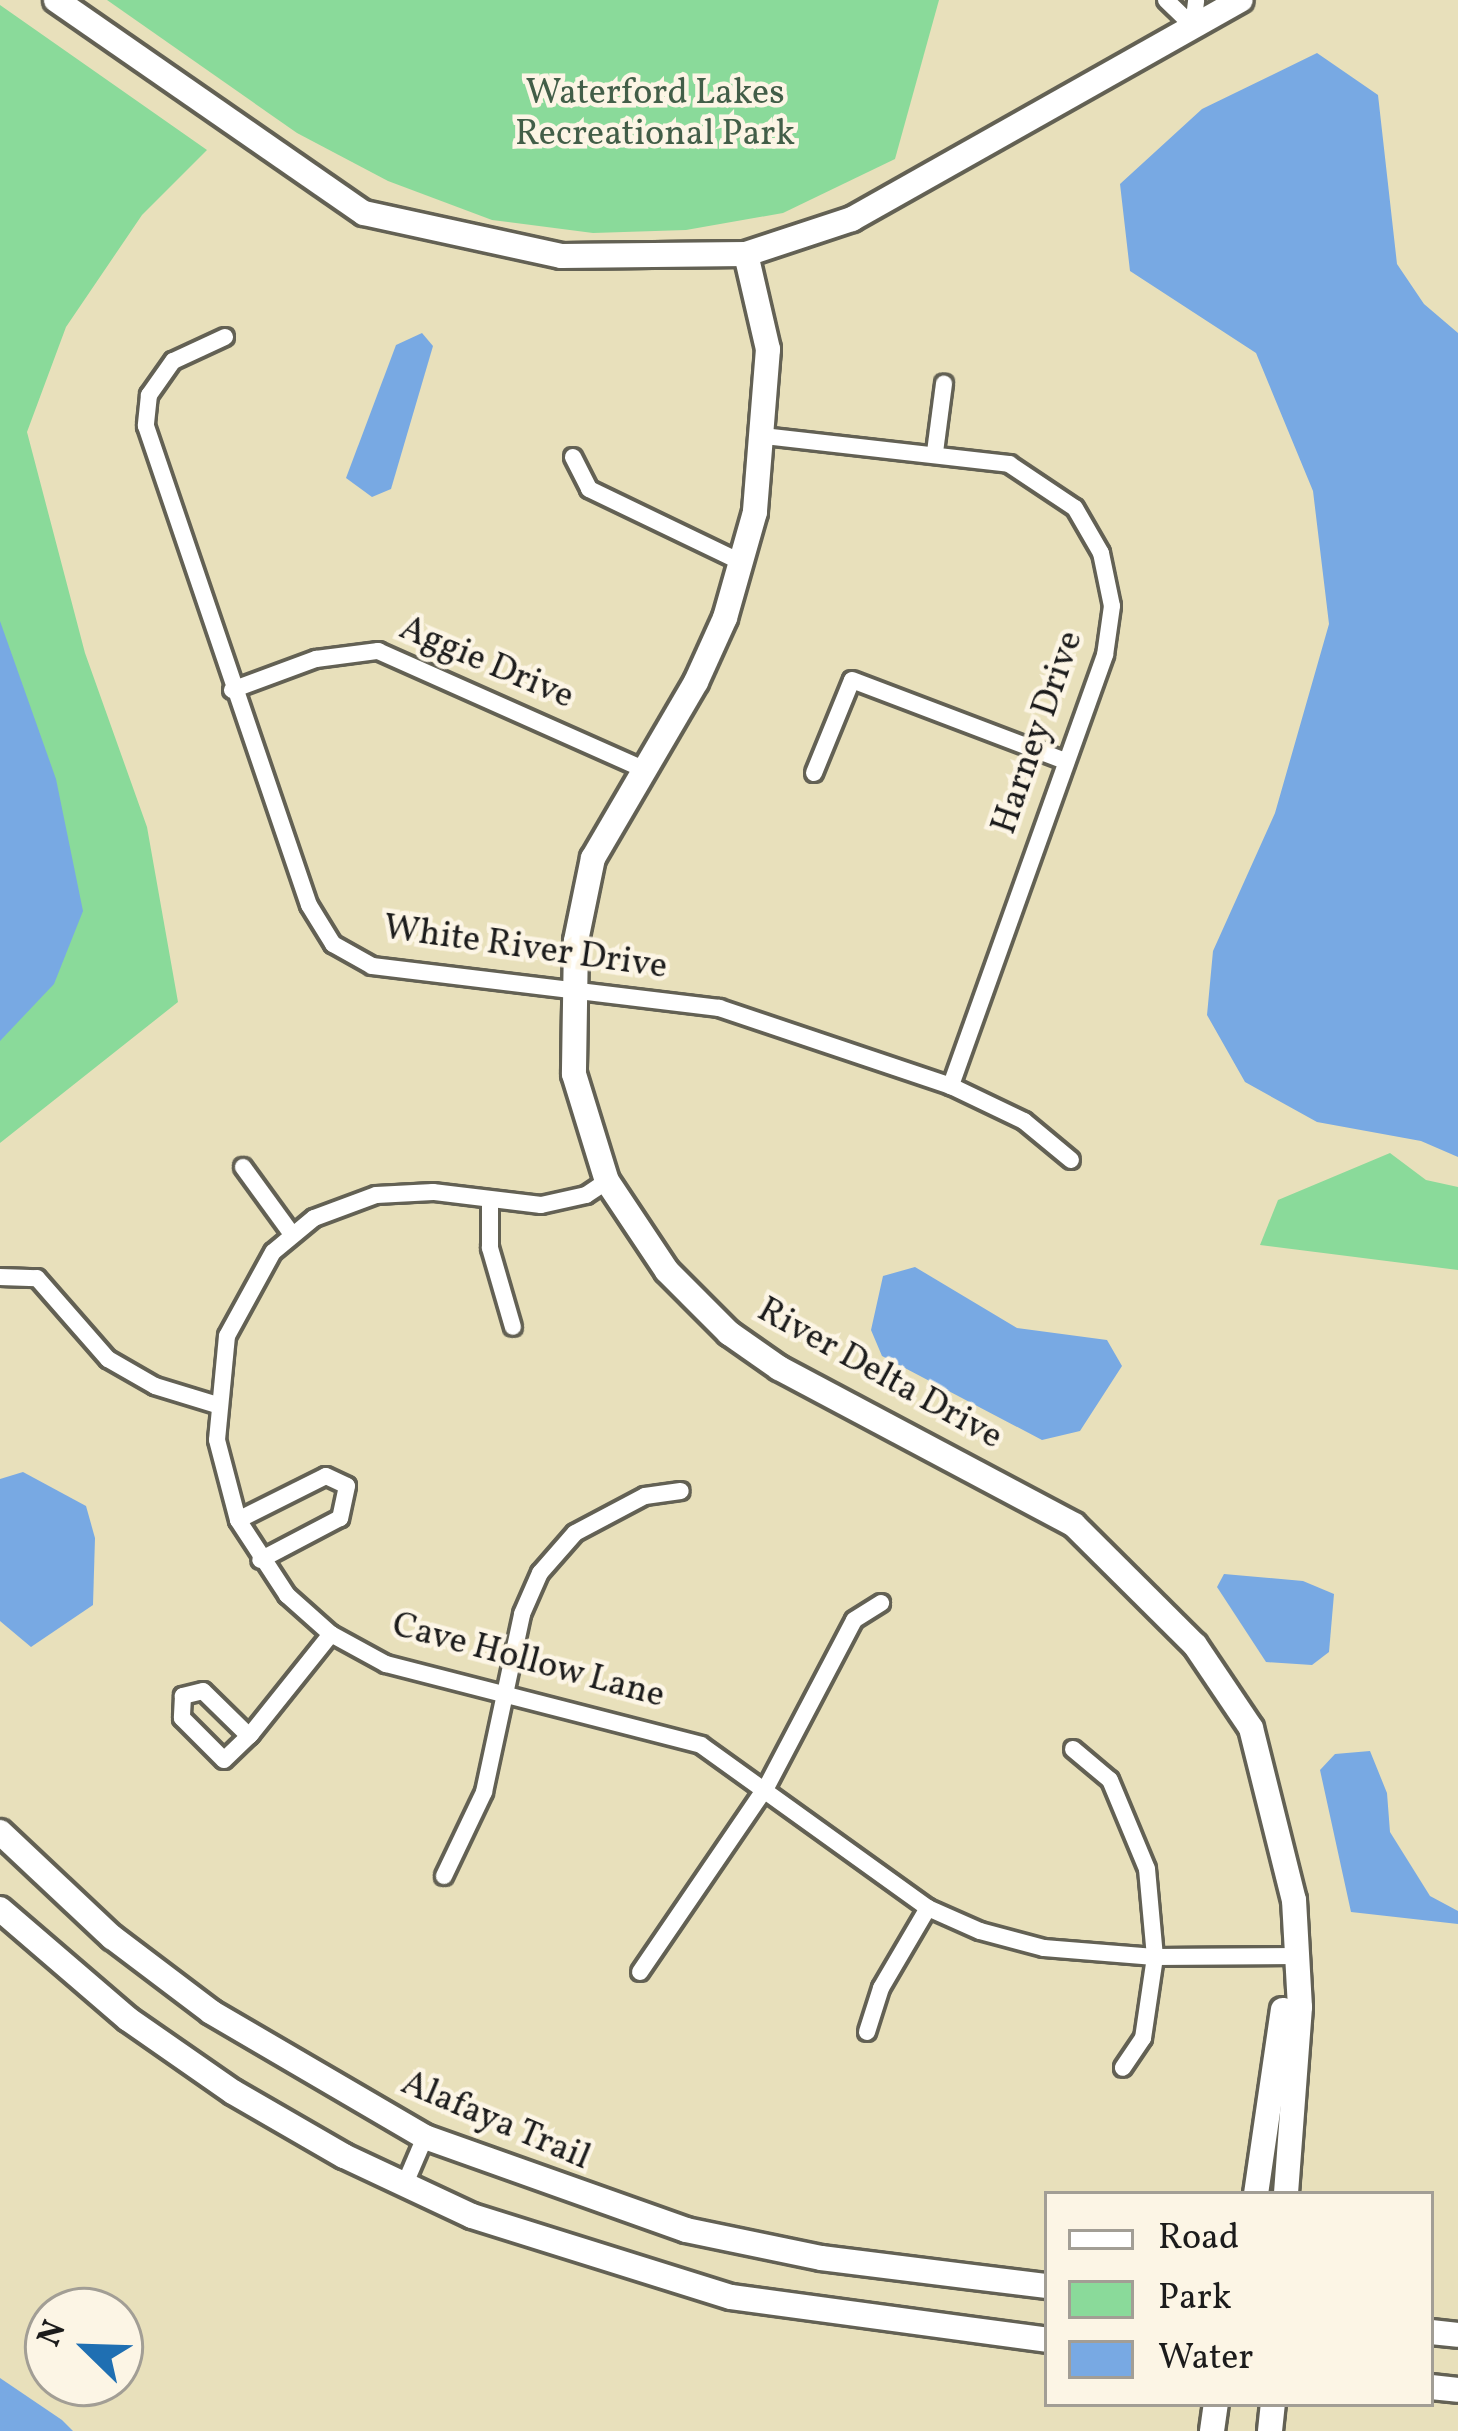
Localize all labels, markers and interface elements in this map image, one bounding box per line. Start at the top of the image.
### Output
park label: Waterford Lakes Recreational Park [515,72,795,157]
street label: Aggie Drive [392,608,580,720]
street label: Harney Drive [984,625,1094,841]
street label: White River Drive [380,908,670,990]
street label: River Delta Drive [749,1290,1009,1460]
street label: Cave Hollow Lane [387,1605,669,1719]
street label: Alafaya Trail [394,2063,596,2181]
legend [1044,2191,1434,2407]
text: Road [1158,2214,1239,2264]
text: Park [1158,2274,1232,2324]
north arrow [24,2287,144,2407]
text: N [28,2314,79,2354]
text: Water [1158,2334,1253,2384]

